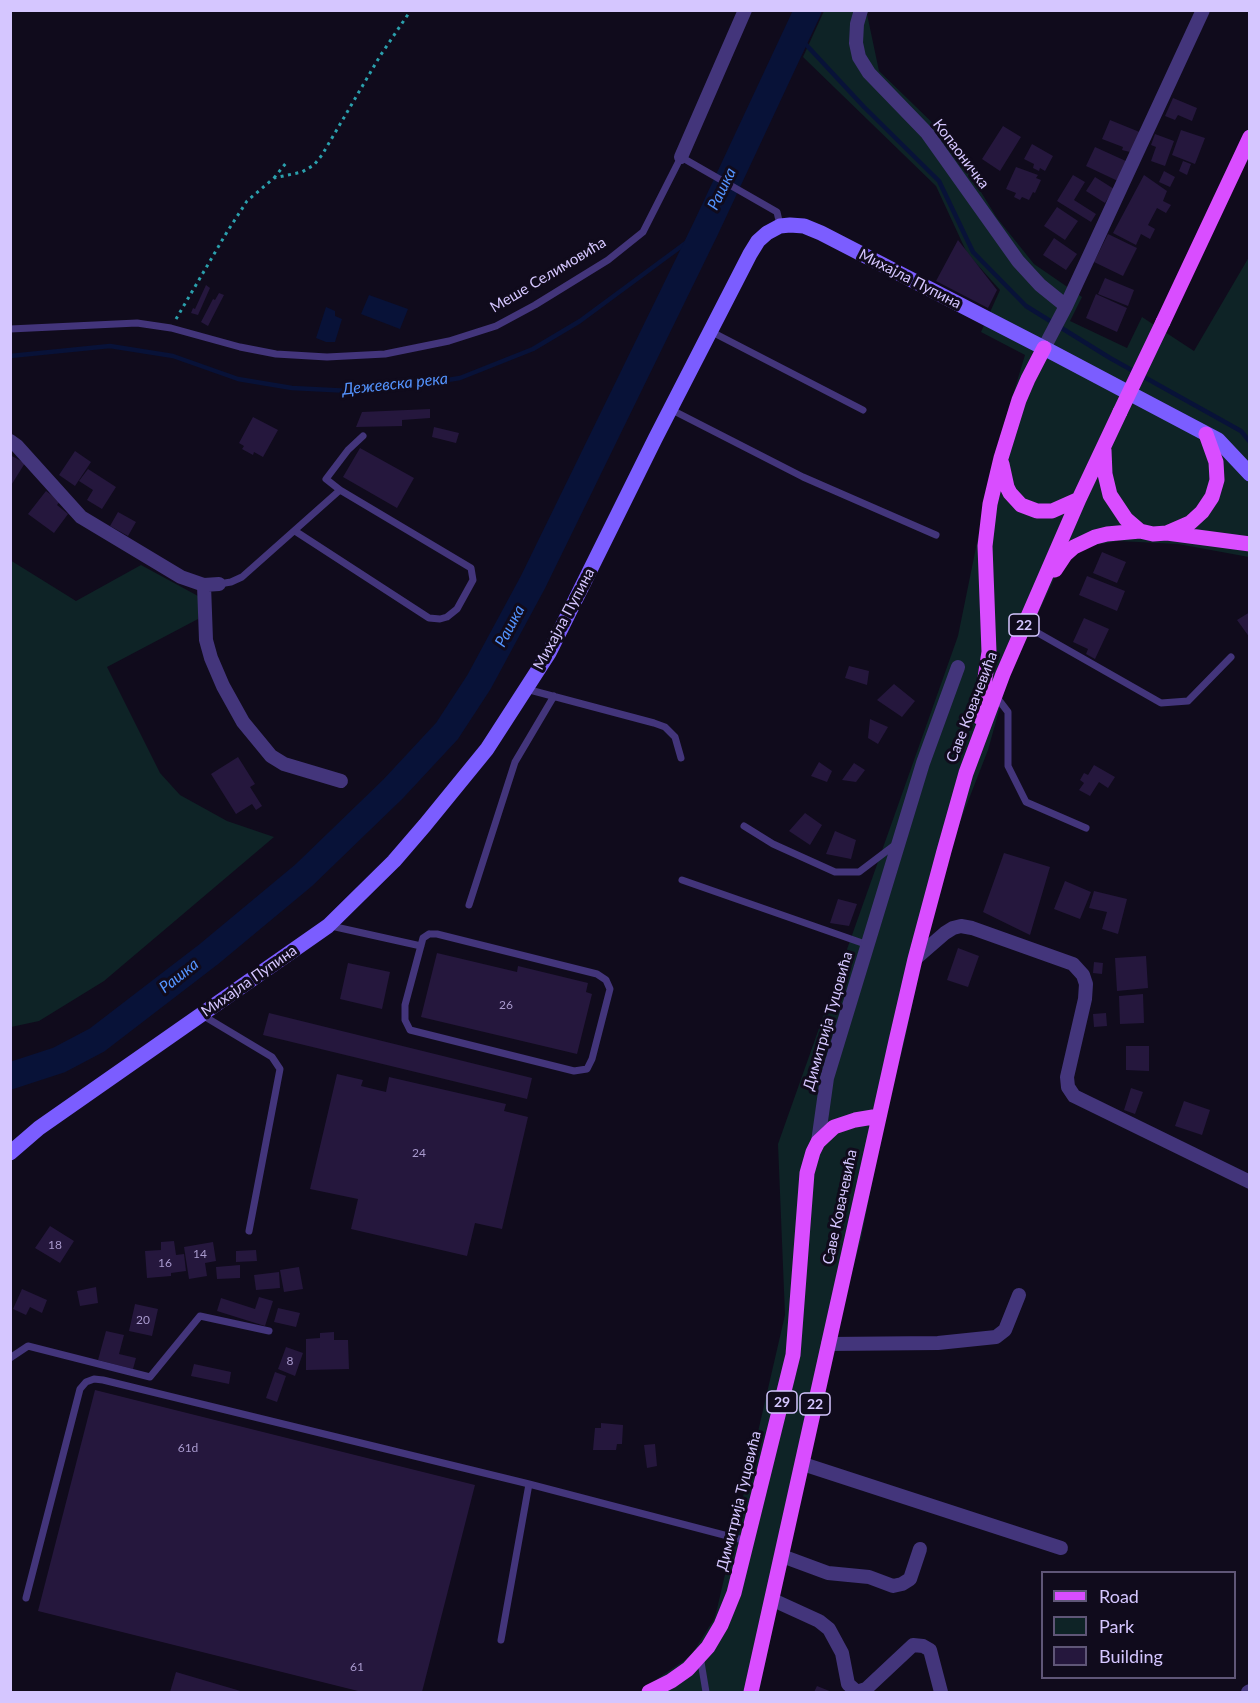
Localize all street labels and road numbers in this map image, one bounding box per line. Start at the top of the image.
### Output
street label: Копаоничка [929,116,993,192]
street label: Меше Селимовића [487,233,609,317]
street label: Михајла Пупина [856,245,964,313]
street label: Михајла Пупина [530,565,598,673]
road number: 22 [1009,614,1039,636]
street label: Саве Ковачевића [943,649,1001,765]
street label: Михајла Пупина [198,941,300,1021]
street label: Димитрија Туцовића [800,949,856,1093]
street label: Саве Ковачевића [819,1148,861,1266]
road number: 29 [767,1391,797,1413]
road number: 22 [800,1393,830,1415]
street label: Димитрија Туцовића [713,1429,765,1573]

